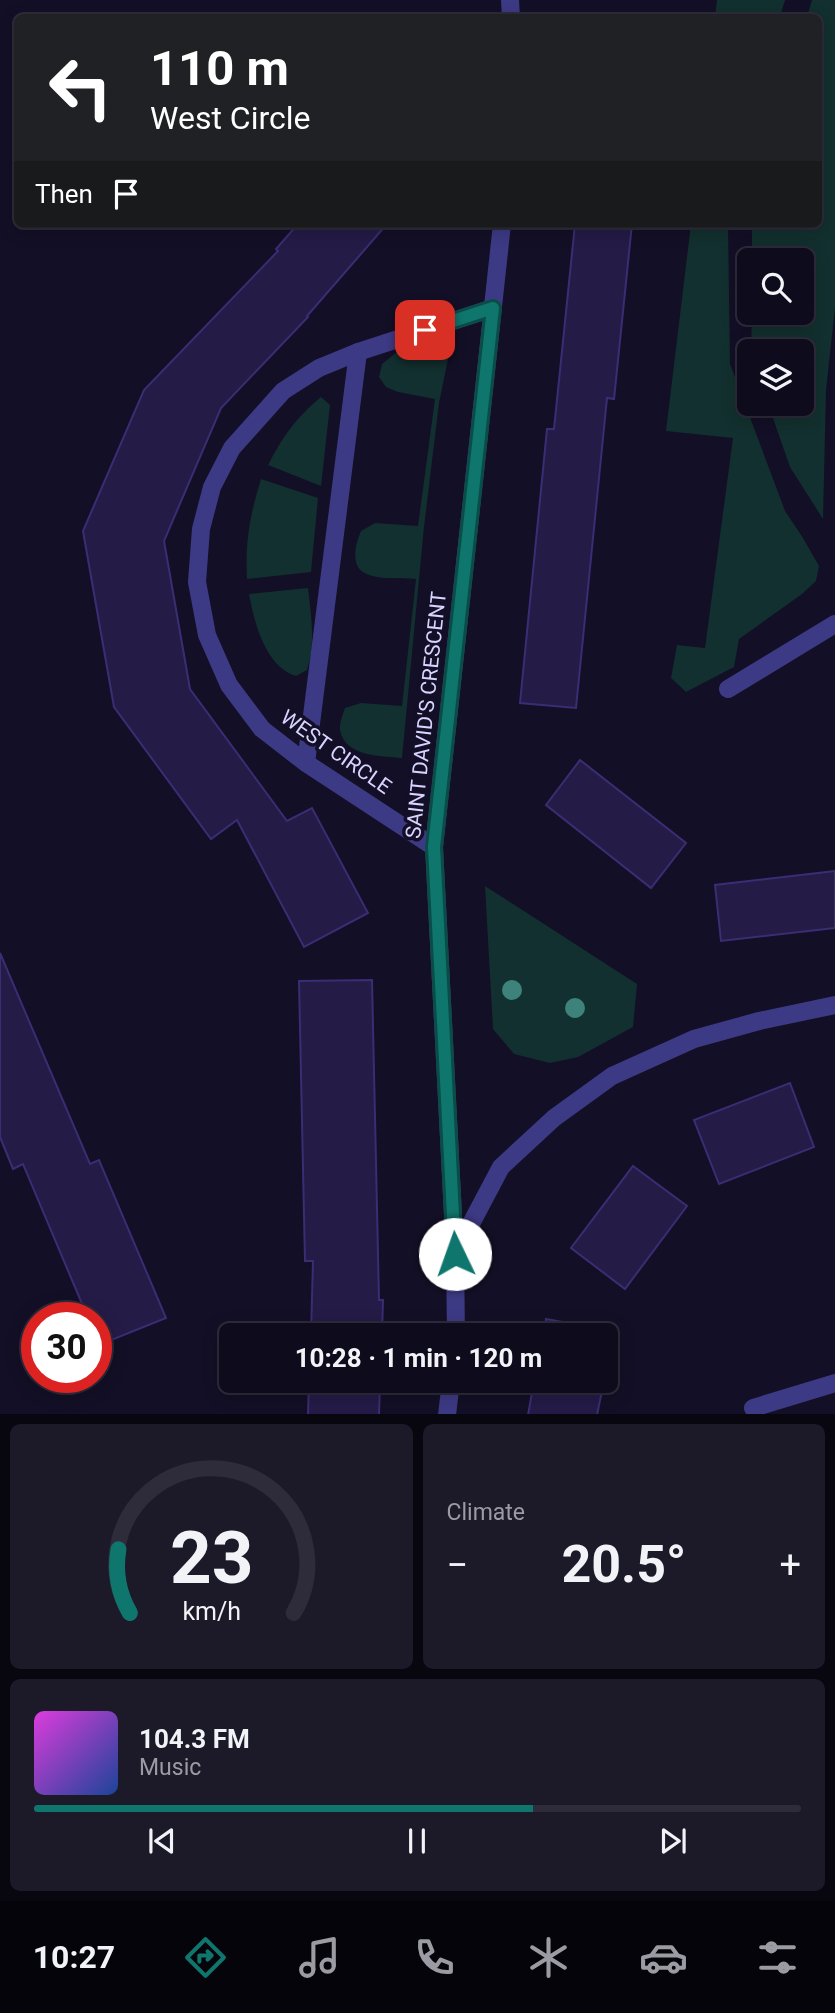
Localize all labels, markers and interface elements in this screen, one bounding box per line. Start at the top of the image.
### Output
text: 110 m [150,40,289,97]
icon: left [35,42,126,133]
text: West Circle [150,99,310,137]
icon: arrive [107,175,145,213]
text: Then [35,179,93,209]
map controls [737,248,814,416]
button: search [737,248,814,325]
pin [395,300,455,360]
icon: arrive [406,311,444,349]
button: layers [737,339,814,416]
street label: SAINT DAVID'S CRESCENT [401,590,451,840]
street label: WEST CIRCLE [276,705,396,799]
position arrow [418,1217,492,1291]
speed limit sign: 30 [21,1302,112,1393]
text: 10:28 · 1 min · 120 m [295,1343,542,1373]
text: Climate [447,1499,525,1526]
text: 23 [169,1515,253,1601]
text: 20.5° [561,1534,686,1595]
text: − [447,1543,468,1587]
text: + [779,1543,801,1587]
text: km/h [182,1596,241,1625]
text: 104.3 FM [139,1724,250,1754]
text: Music [139,1754,201,1781]
icon: previous [143,1822,181,1860]
icon: pause [398,1822,436,1860]
icon: next [654,1822,692,1860]
icon: directions [181,1933,230,1982]
icon: music [295,1933,344,1982]
icon: phone [410,1933,459,1982]
icon: climate [524,1933,573,1982]
icon: car [639,1933,688,1982]
icon: filters [753,1933,802,1982]
text: 10:27 [33,1938,115,1976]

